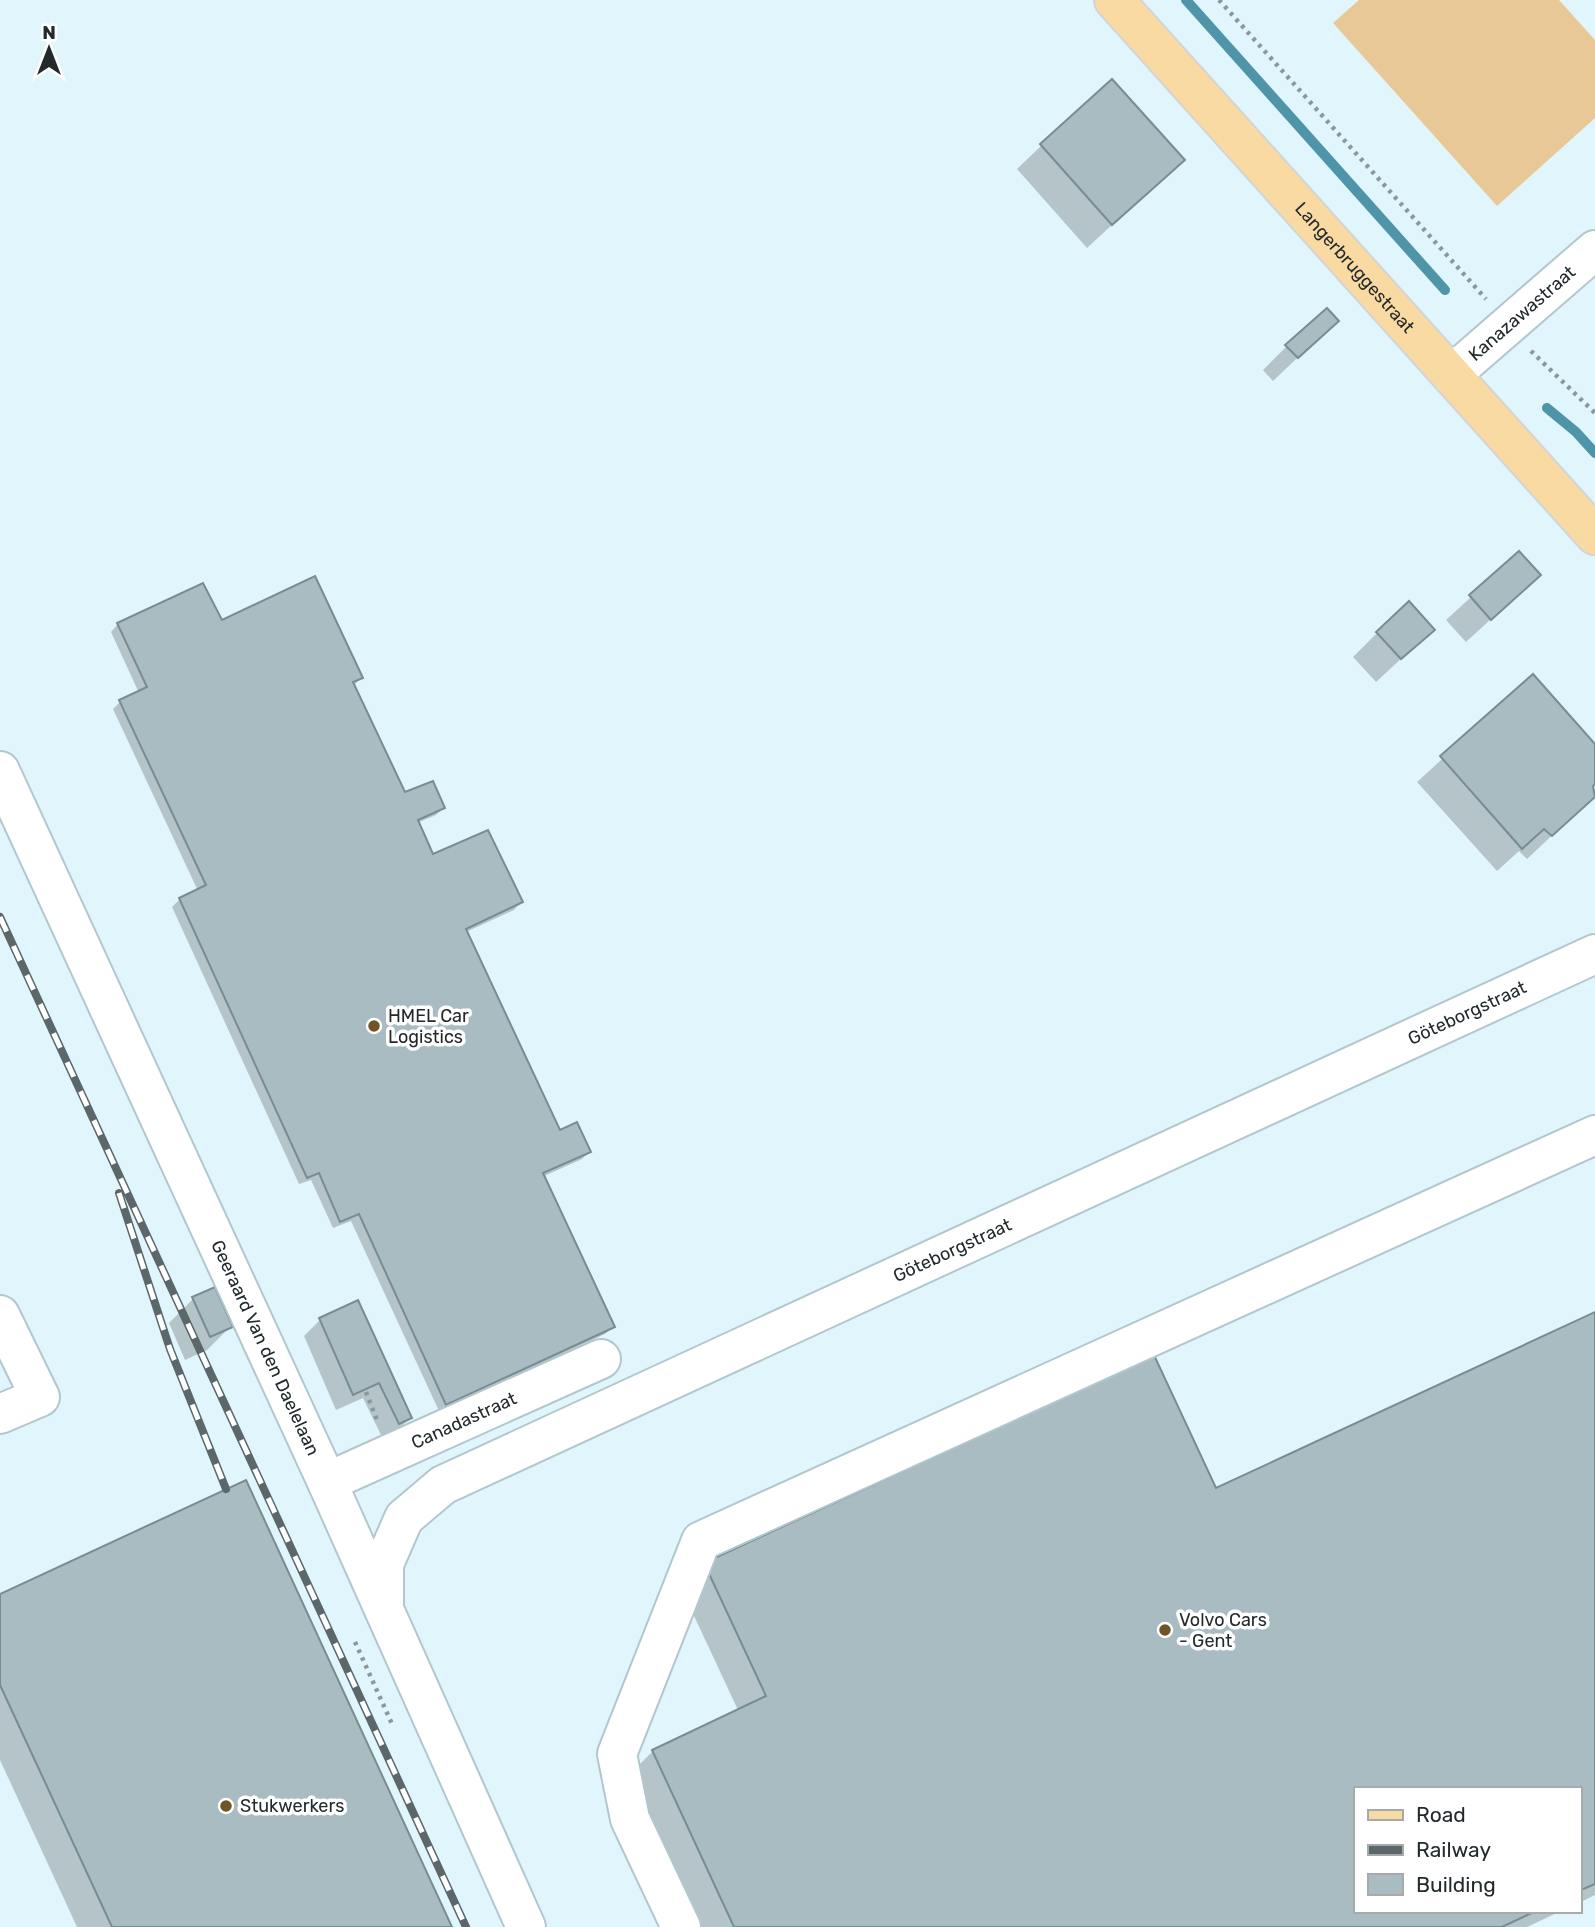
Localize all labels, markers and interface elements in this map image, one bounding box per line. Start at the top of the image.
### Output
north arrow [14,14,84,84]
text: N [42,21,56,44]
street label: Langerbruggestraat [1290,198,1419,338]
street label: Kanazawastraat [1464,261,1580,366]
street label: Göteborgstraat [1405,976,1530,1050]
place label: HMEL Car Logistics [388,1005,469,1048]
marker: HMEL Car Logistics [366,1018,382,1034]
street label: Göteborgstraat [890,1214,1015,1287]
street label: Geeraard Van den Daelelaan [206,1237,324,1459]
street label: Canadastraat [408,1387,520,1454]
place label: Volvo Cars - Gent [1179,1609,1267,1652]
marker: Volvo Cars - Gent [1157,1622,1173,1638]
legend [1354,1787,1581,1913]
place label: Stukwerkers [240,1795,344,1817]
marker: Stukwerkers [218,1798,234,1814]
text: Road [1416,1802,1466,1827]
text: Railway [1416,1837,1491,1862]
text: Building [1416,1872,1496,1897]

